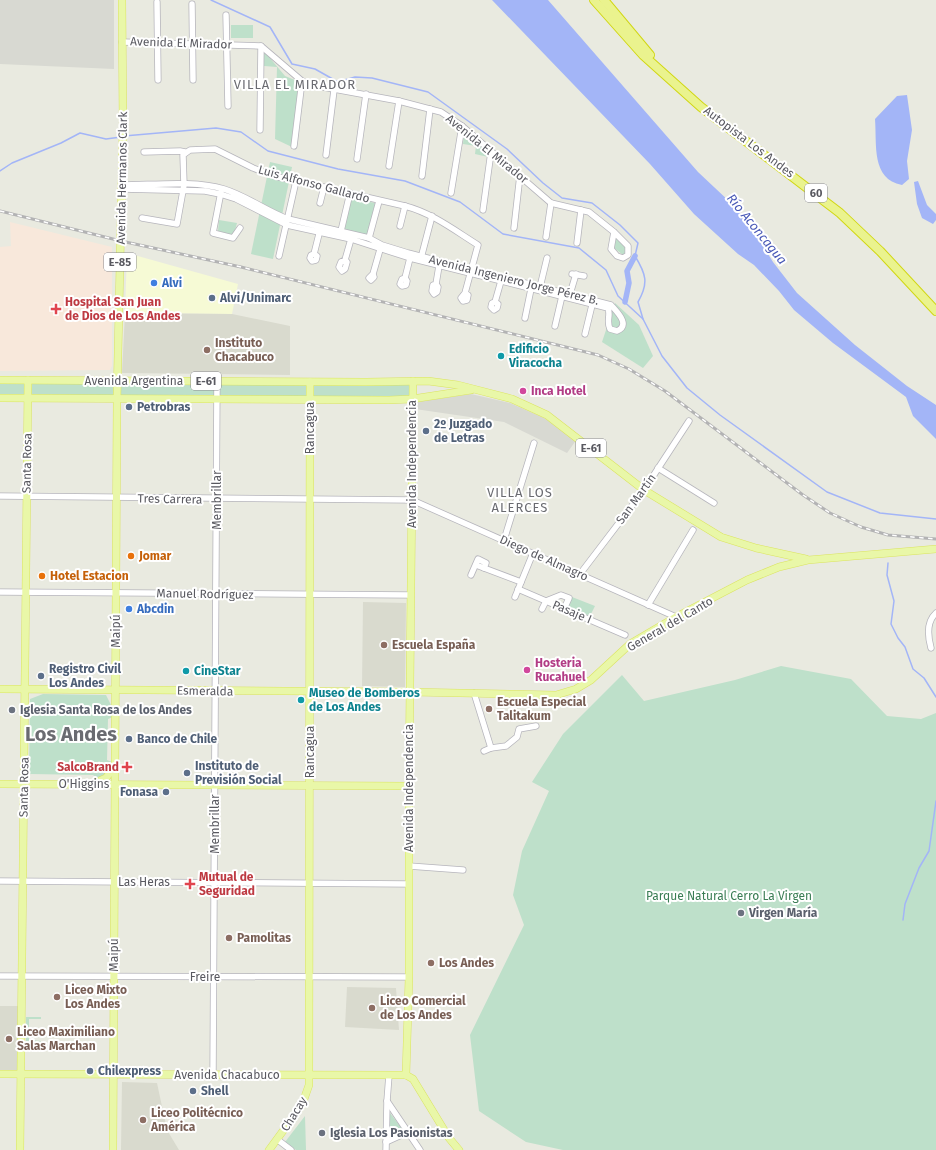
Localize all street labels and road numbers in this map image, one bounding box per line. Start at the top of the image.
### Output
street label: Avenida El Mirador [130,34,233,52]
street label: Autopista Los Andes [701,103,797,181]
street label: Avenida Hermanos Clark [114,111,130,245]
street label: Avenida El Mirador [443,111,531,187]
street label: Luis Alfonso Gallardo [257,162,371,206]
road number: 60 [805,184,827,202]
street label: Avenida Ingeniero Jorge Pérez B. [428,252,600,308]
road number: E-85 [104,253,136,271]
road number: E-61 [191,372,221,390]
street label: Avenida Argentina [85,374,183,388]
street label: Avenida Independencia [405,400,419,528]
street label: Rancagua [303,402,317,454]
street label: Santa Rosa [19,433,35,493]
road number: E-61 [576,439,606,457]
street label: Membrillar [210,470,224,530]
street label: San Martín [613,471,659,527]
street label: Tres Carrera [137,491,203,507]
street label: Diego de Almagro [498,532,590,584]
street label: Manuel Rodríguez [156,586,254,602]
street label: General del Canto [625,594,715,654]
street label: Pasaje I [550,598,594,626]
street label: Maipú [109,614,123,648]
street label: Esmeralda [177,684,233,698]
street label: Avenida Independencia [402,724,416,852]
street label: Rancagua [303,726,317,778]
street label: Santa Rosa [16,757,32,817]
street label: O'Higgins [59,777,110,791]
street label: Membrillar [208,794,222,854]
street label: Las Heras [118,875,170,889]
street label: Maipú [107,938,121,972]
street label: Freire [190,970,220,984]
street label: Avenida Chacabuco [174,1068,280,1082]
street label: Chacay [278,1094,310,1134]

